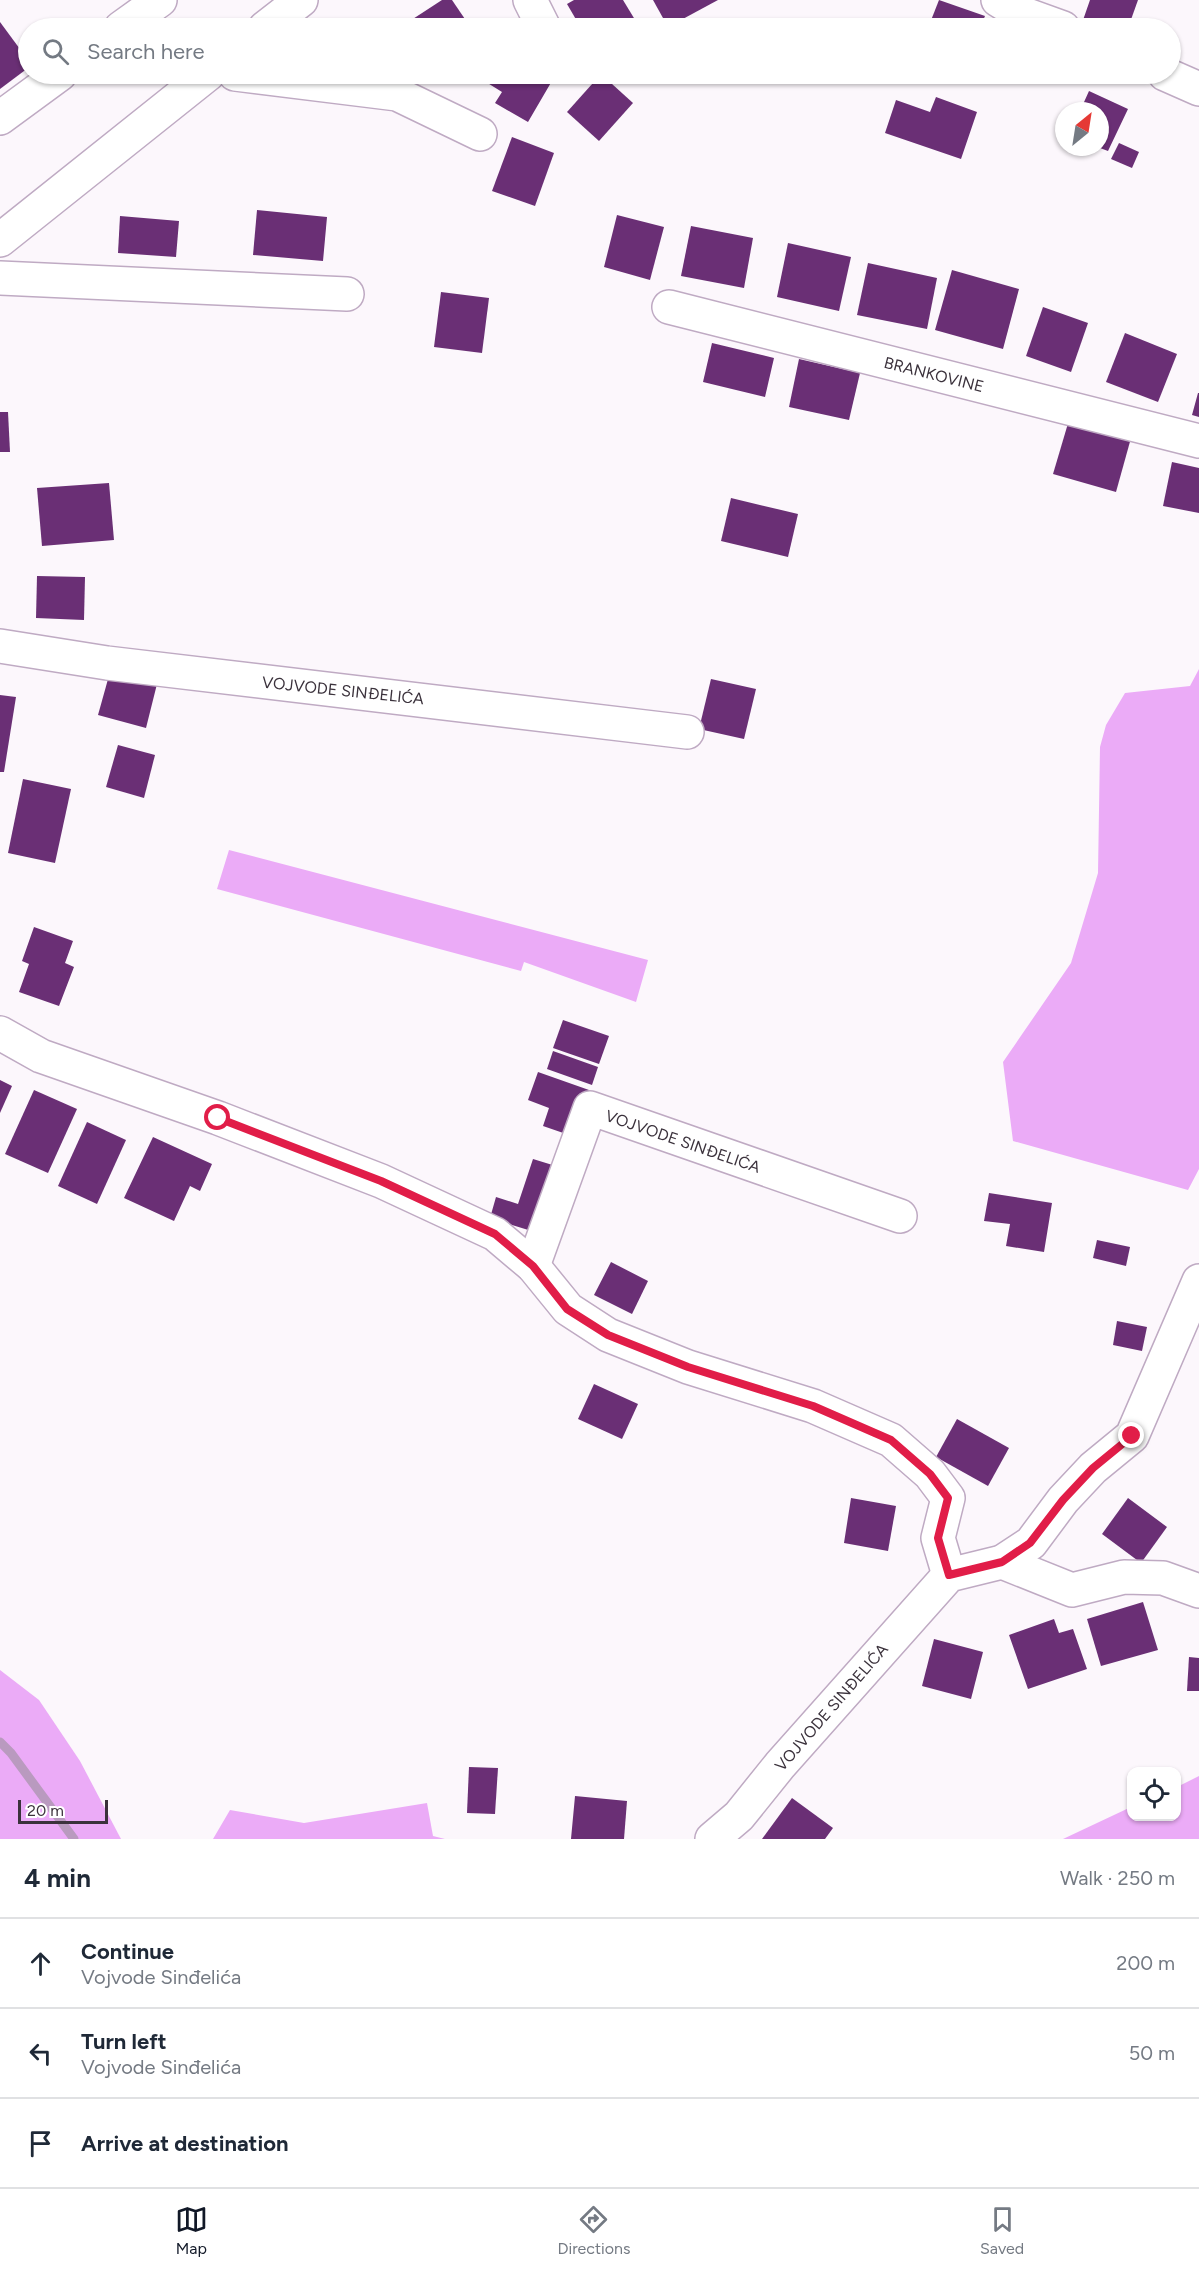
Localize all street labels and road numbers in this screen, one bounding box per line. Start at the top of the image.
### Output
street label: BRANKOVINE [882,353,986,396]
street label: VOJVODE SINĐELIĆA [261,673,425,708]
street label: VOJVODE SINĐELIĆA [603,1106,763,1177]
street label: VOJVODE SINĐELIĆA [771,1640,892,1775]

